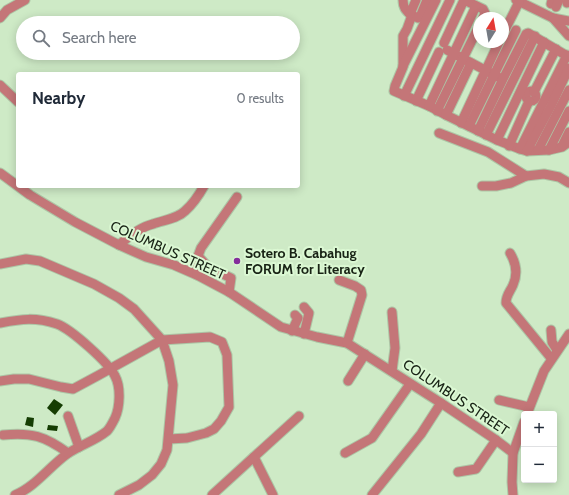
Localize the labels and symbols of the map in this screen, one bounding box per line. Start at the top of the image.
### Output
north arrow [473,12,509,48]
street label: COLUMBUS STREET [108,217,229,284]
place label: Sotero B. Cabahug FORUM for Literacy [245,244,365,278]
marker: Sotero B. Cabahug FORUM for Literacy [232,256,242,266]
street label: COLUMBUS STREET [399,355,513,439]

